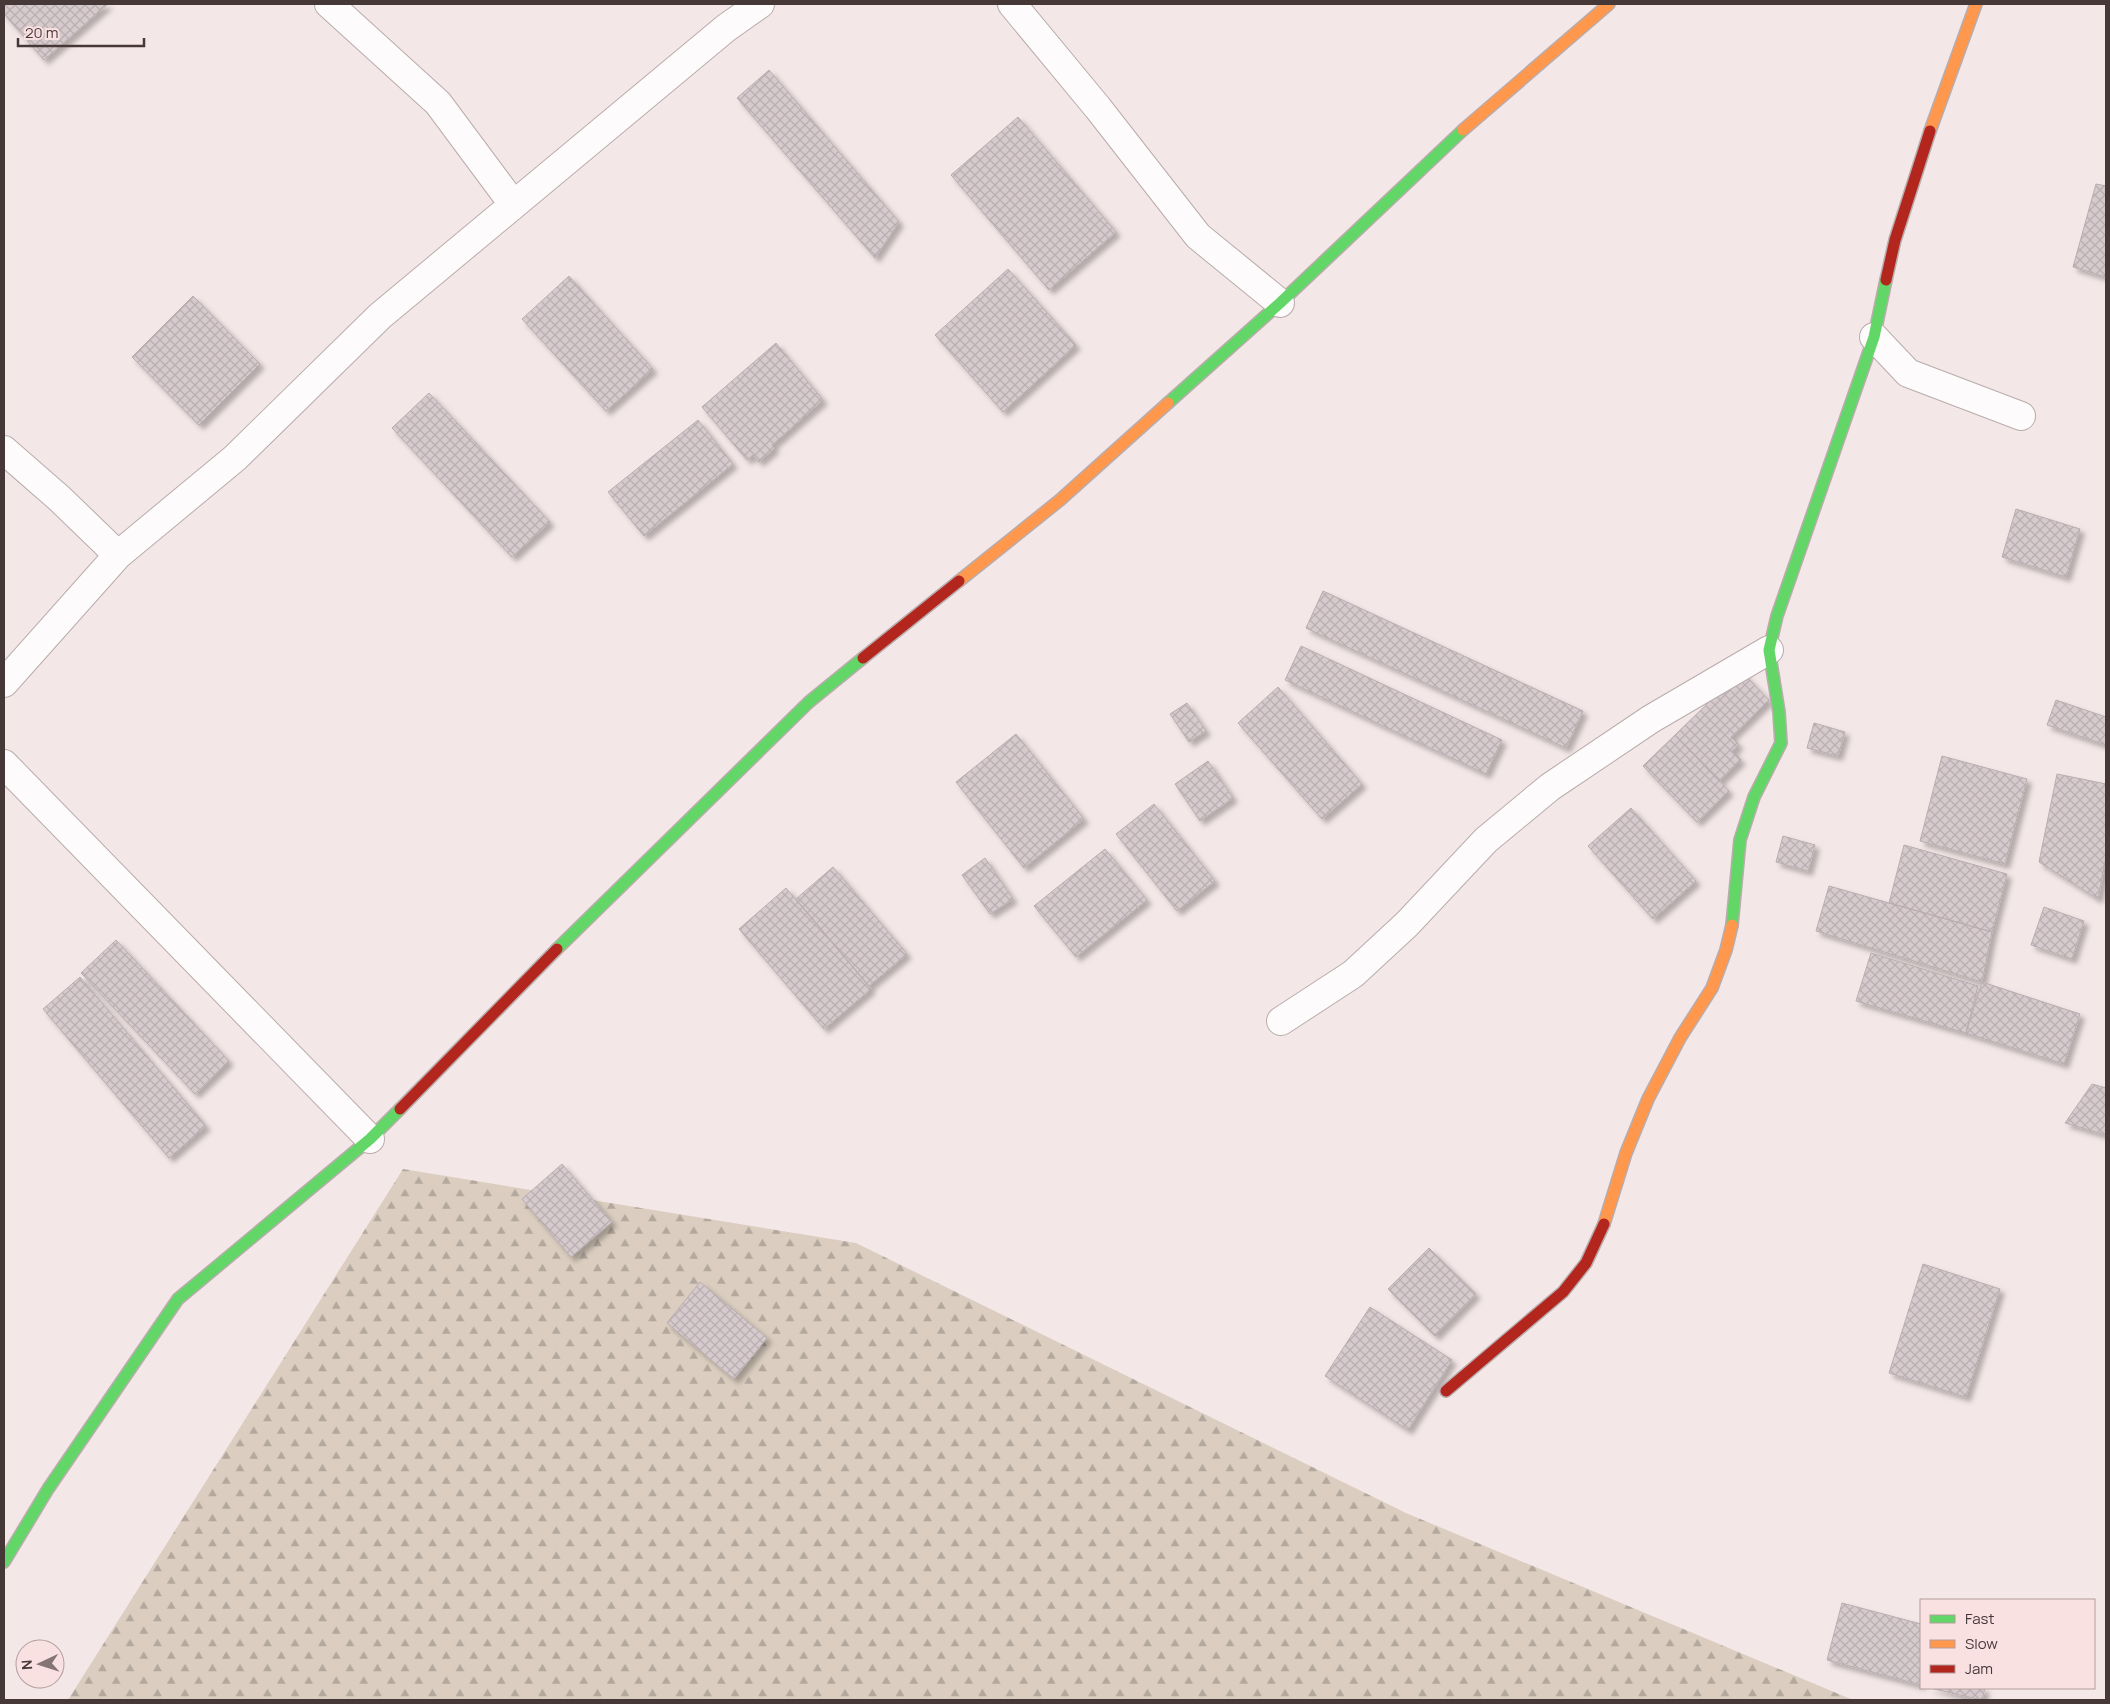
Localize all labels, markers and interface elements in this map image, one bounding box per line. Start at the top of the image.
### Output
scale bar [18,15,144,47]
text: 20 m [25,22,58,43]
legend [1920,1599,2095,1689]
text: Fast [1965,1608,1994,1629]
text: Slow [1965,1633,1998,1654]
north arrow [15,1639,65,1689]
text: Jam [1965,1658,1993,1679]
text: N [17,1659,36,1671]

